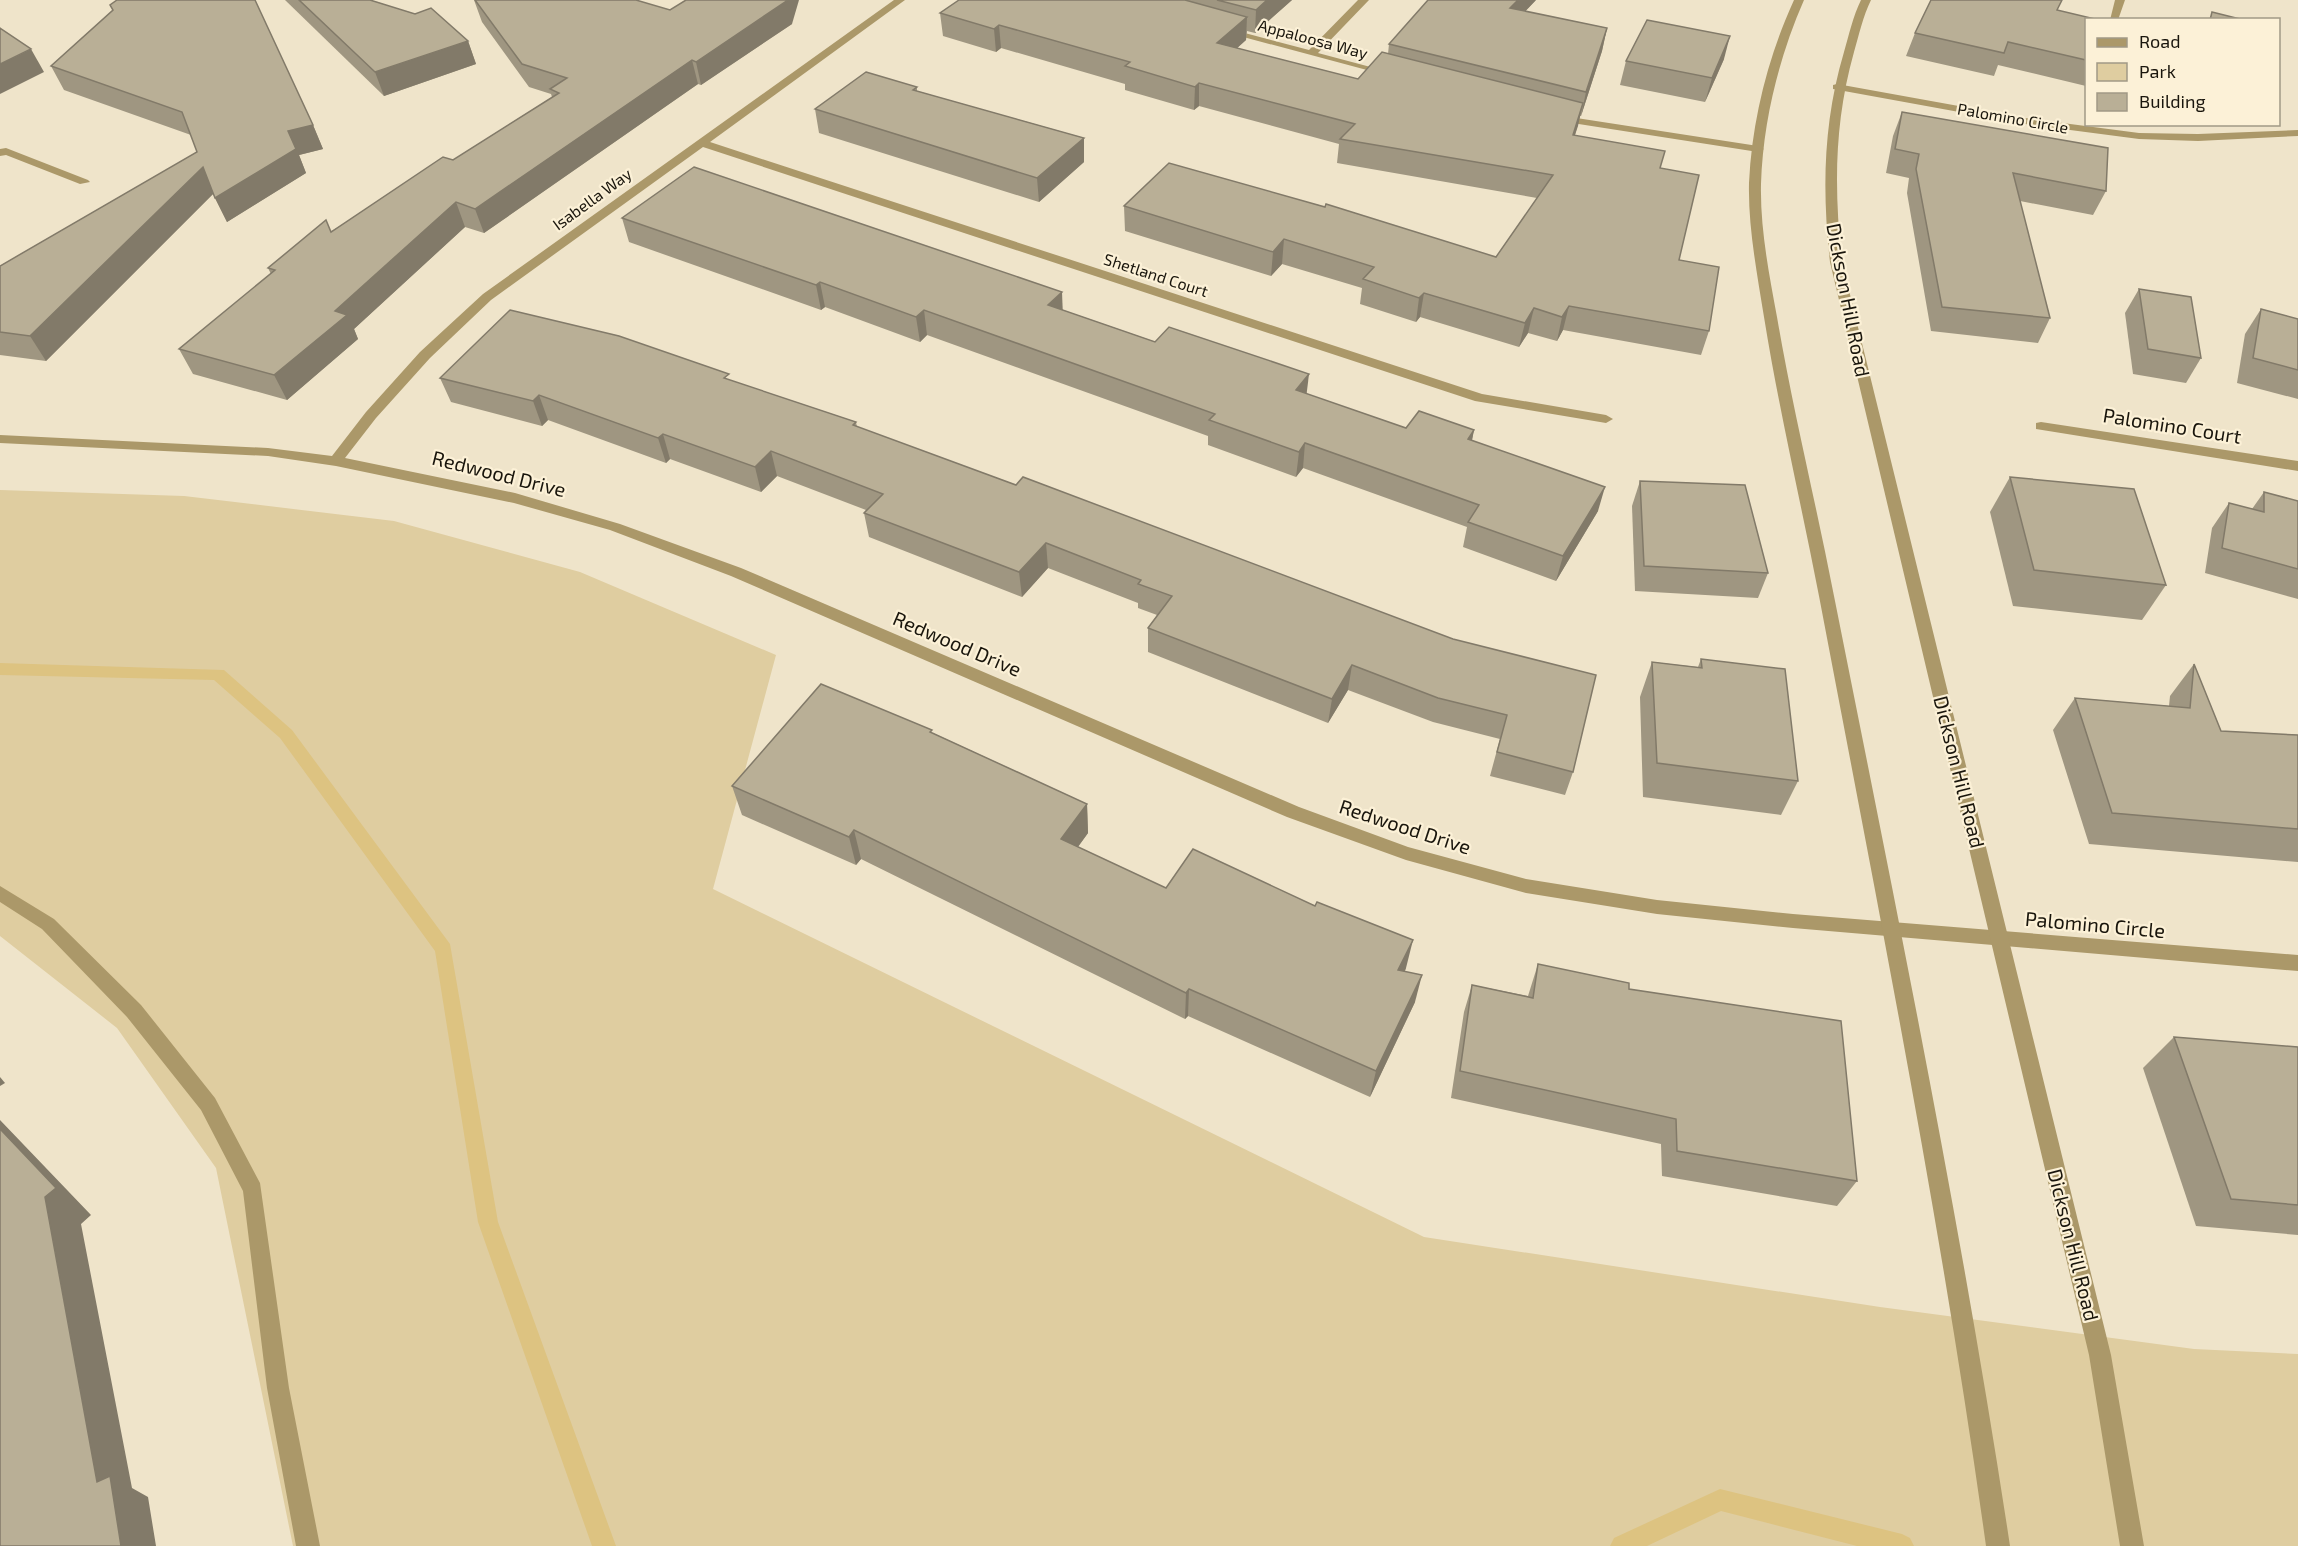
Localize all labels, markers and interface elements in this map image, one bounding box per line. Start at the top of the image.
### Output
street label: Appaloosa Way [1256,15,1371,62]
legend [2085,18,2280,126]
text: Road [2139,30,2180,52]
text: Park [2139,60,2176,82]
text: Building [2139,90,2206,112]
street label: Palomino Circle [1956,98,2070,137]
street label: Isabella Way [549,163,635,234]
street label: Dickson Hill Road [1822,221,1876,379]
street label: Shetland Court [1102,249,1211,300]
street label: Palomino Court [2101,402,2243,448]
street label: Redwood Drive [430,445,569,501]
street label: Redwood Drive [890,605,1025,681]
street label: Dickson Hill Road [1929,693,1990,850]
street label: Redwood Drive [1336,793,1474,859]
street label: Palomino Circle [2024,906,2166,942]
street label: Dickson Hill Road [2043,1166,2104,1323]

